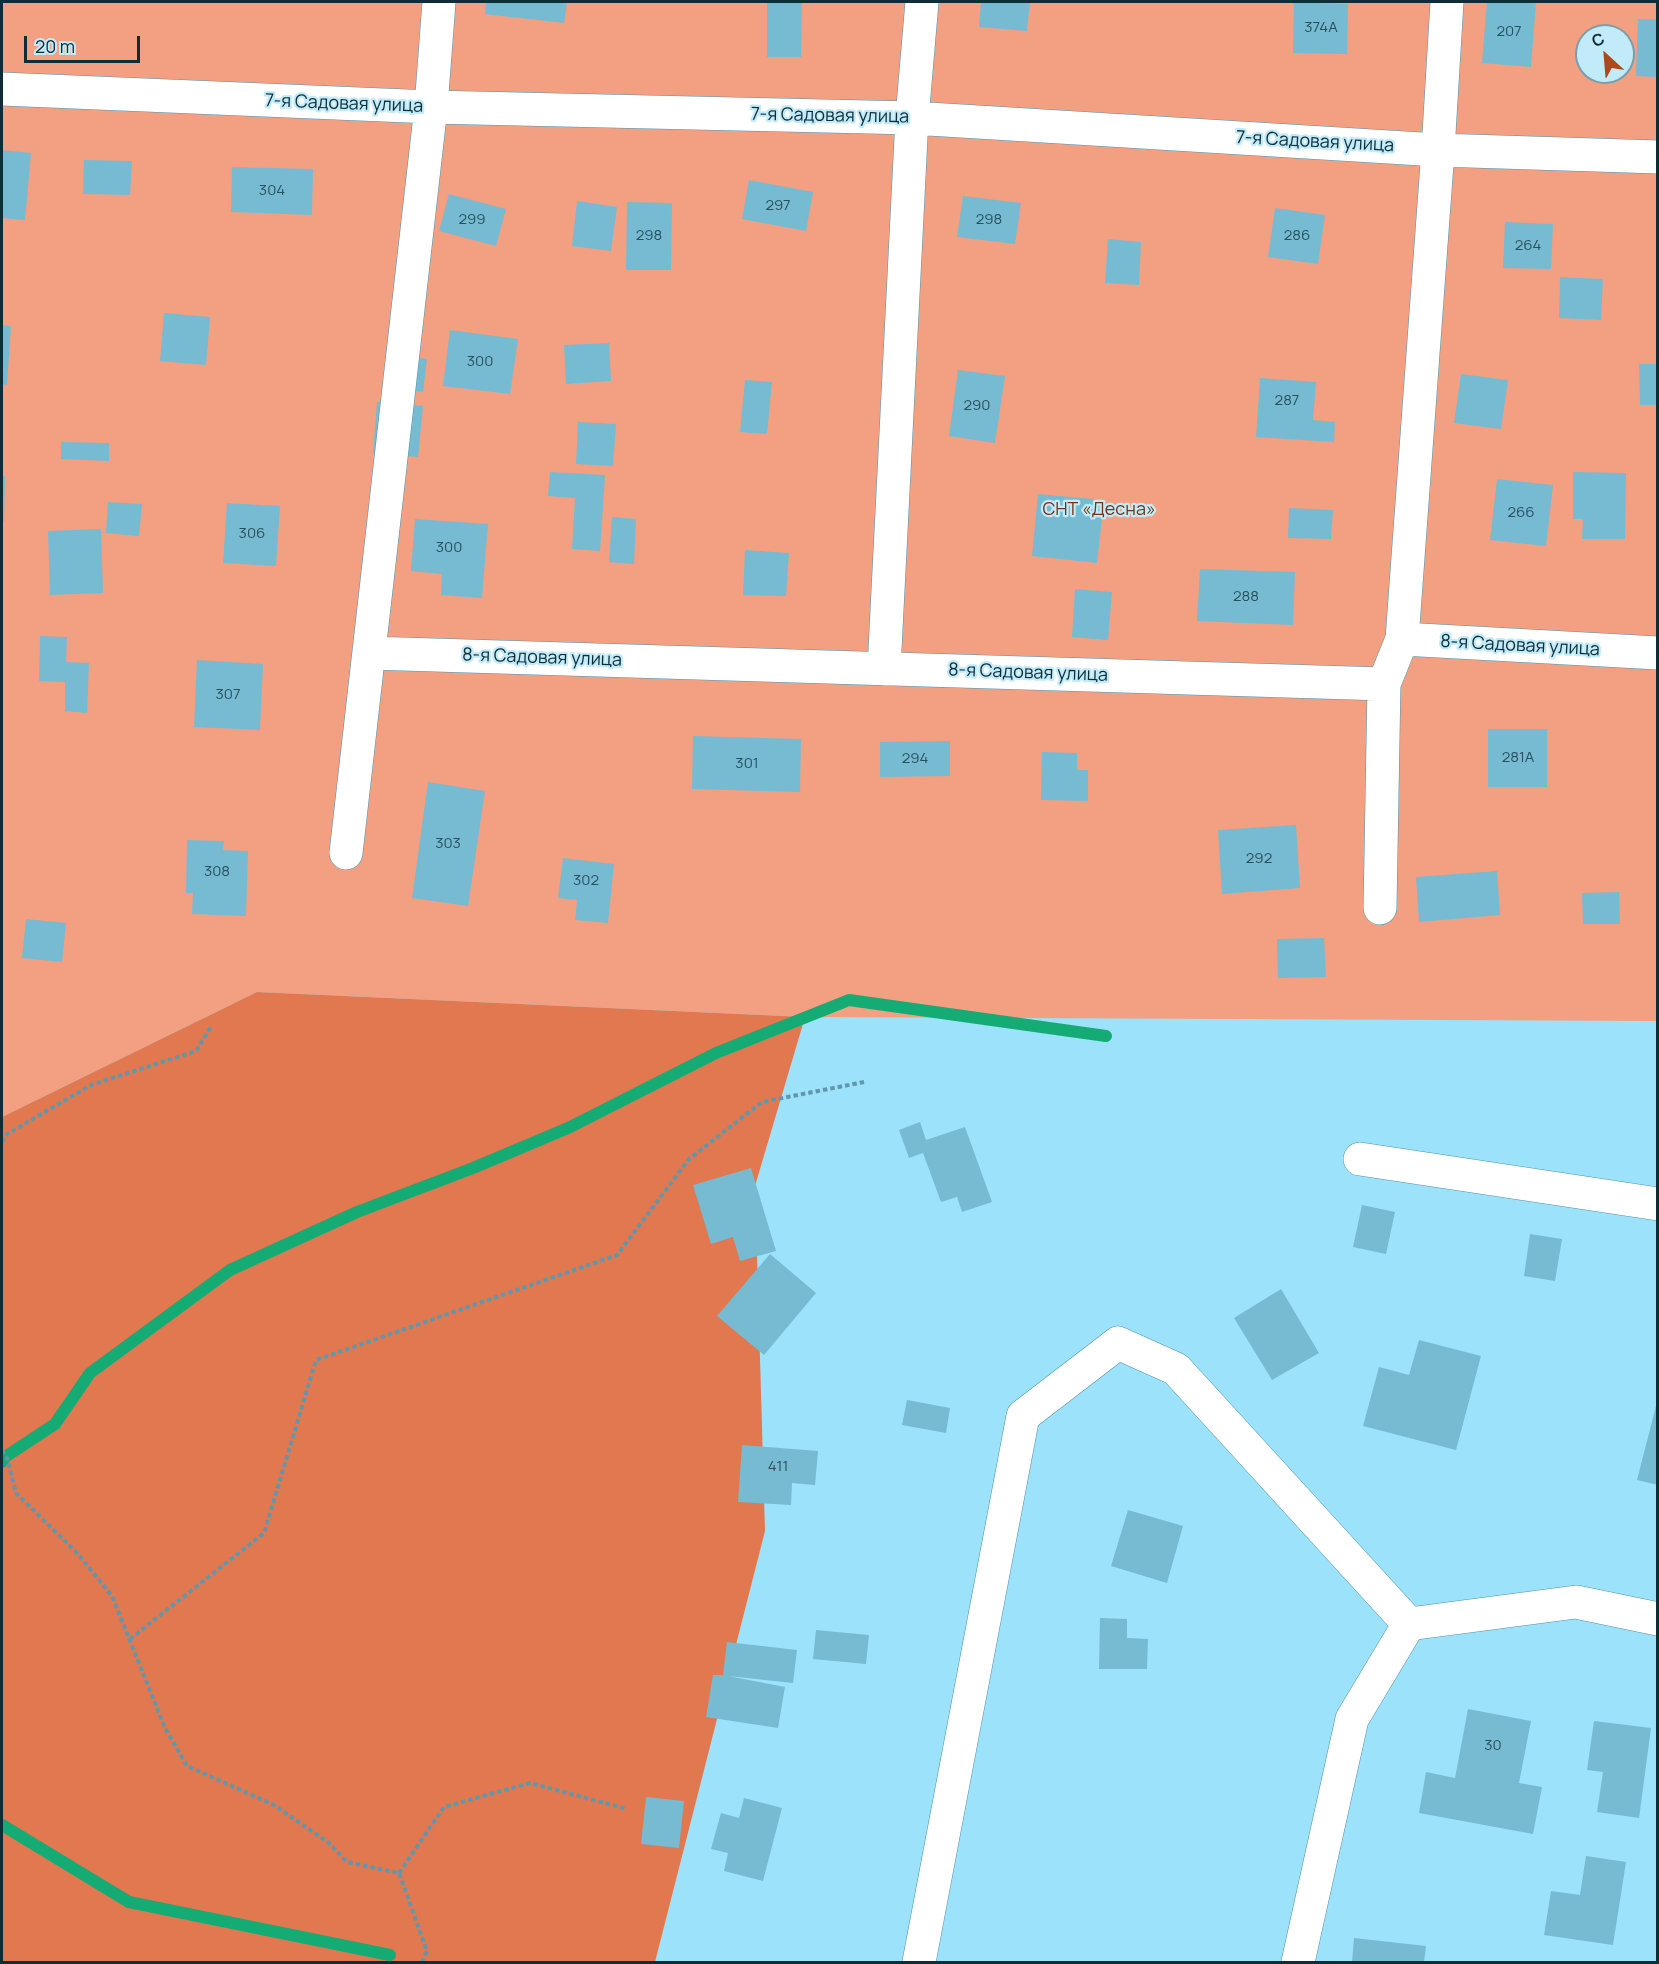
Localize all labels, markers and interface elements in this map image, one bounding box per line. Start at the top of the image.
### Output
house number: 374А [1304,19,1338,37]
house number: 207 [1496,23,1522,41]
scale bar [27,24,142,62]
north arrow [1575,24,1635,84]
text: С [1588,27,1608,52]
text: 20 m [35,34,75,58]
street label: 7-я Садовая улица [265,90,423,118]
street label: 7-я Садовая улица [751,104,909,128]
street label: 7-я Садовая улица [1235,127,1395,157]
house number: 304 [259,182,285,200]
house number: 297 [765,197,791,215]
house number: 299 [458,211,486,229]
house number: 298 [976,211,1002,229]
house number: 298 [636,227,662,245]
house number: 286 [1284,227,1310,245]
house number: 264 [1515,237,1541,255]
house number: 300 [467,353,493,371]
house number: 287 [1275,392,1299,410]
house number: 290 [963,397,991,415]
park label: СНТ «Десна» [1042,499,1156,521]
house number: 266 [1507,504,1535,522]
house number: 306 [239,525,265,543]
house number: 300 [436,539,462,557]
house number: 288 [1233,588,1259,606]
street label: 8-я Садовая улица [1440,631,1600,661]
street label: 8-я Садовая улица [462,644,622,672]
street label: 8-я Садовая улица [948,659,1108,687]
house number: 307 [216,686,240,704]
house number: 281А [1502,749,1534,767]
house number: 294 [902,750,928,768]
house number: 301 [735,755,759,773]
house number: 303 [435,835,461,853]
house number: 292 [1246,850,1272,868]
house number: 308 [204,863,230,881]
house number: 302 [573,872,599,890]
house number: 411 [768,1458,788,1476]
house number: 30 [1484,1737,1502,1755]

